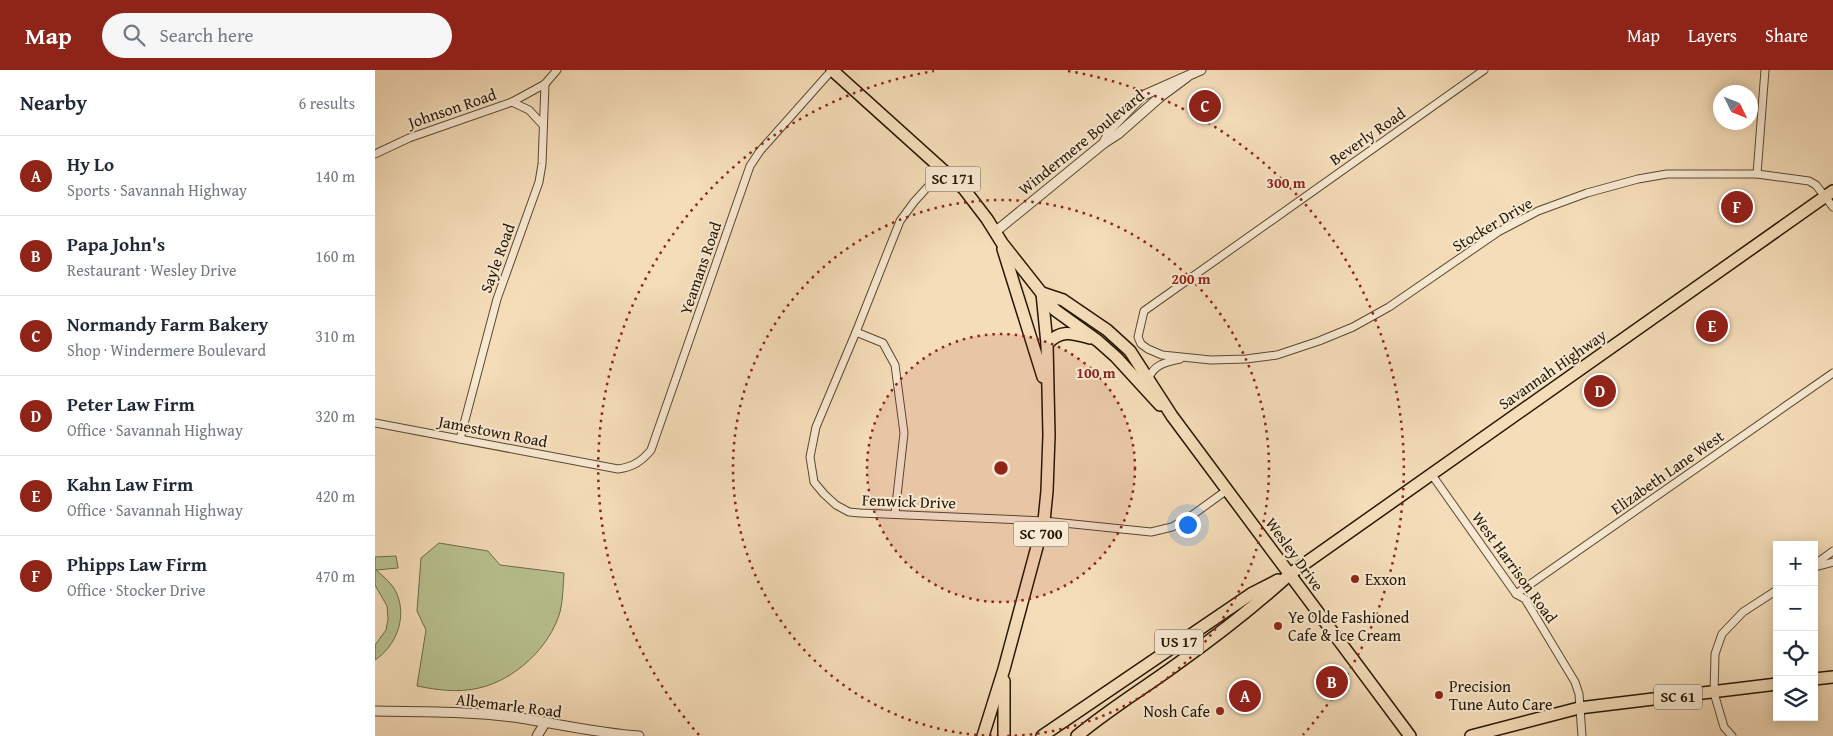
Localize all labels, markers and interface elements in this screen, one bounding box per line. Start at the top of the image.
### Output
search box [102,13,452,58]
text: Map [25,18,72,53]
icon: search [120,21,148,49]
text: Search here [160,21,253,49]
text: Map [1627,22,1660,49]
text: Layers [1688,22,1737,49]
text: Share [1765,22,1808,49]
street label: Johnson Road [403,82,500,135]
street label: Windermere Boulevard [1013,83,1149,200]
north arrow [1713,85,1758,130]
text: Nearby [20,87,87,118]
pin: C [1189,87,1221,125]
text: 6 results [298,91,355,115]
street label: Beverly Road [1324,101,1410,171]
text: Hy Lo [67,150,114,178]
text: A [31,164,41,188]
text: 140 m [315,164,355,188]
road number: SC 171 [925,166,981,192]
text: 300 m [1266,172,1306,193]
text: Sports · Savannah Highway [67,178,247,202]
pin: F [1721,188,1753,226]
street label: Stocker Drive [1447,191,1537,257]
street label: Yeamans Road [673,218,727,318]
street label: Sayle Road [473,219,521,296]
text: Papa John's [67,230,165,258]
text: B [31,244,41,268]
text: 160 m [315,244,355,268]
text: Restaurant · Wesley Drive [67,258,237,282]
text: 200 m [1171,268,1211,289]
pin: E [1696,307,1728,345]
text: Normandy Farm Bakery [67,310,268,338]
street label: Savannah Highway [1493,323,1611,415]
text: C [31,324,41,348]
text: 310 m [315,324,355,348]
text: Shop · Windermere Boulevard [67,338,266,362]
text: 100 m [1076,362,1116,383]
pin: D [1584,372,1616,410]
text: Peter Law Firm [67,390,195,418]
text: D [31,404,41,428]
text: 320 m [315,404,355,428]
street label: Jamestown Road [435,408,550,453]
text: Office · Savannah Highway [67,418,243,442]
street label: Elizabeth Lane West [1605,424,1729,520]
centre of rings [992,459,1010,477]
text: Kahn Law Firm [67,470,193,498]
text: E [32,484,40,508]
text: 420 m [315,484,355,508]
street label: Fenwick Drive [862,487,956,515]
text: Office · Savannah Highway [67,498,243,522]
street label: West Harrison Road [1466,506,1564,628]
your location [1175,512,1201,538]
street label: Wesley Drive [1260,512,1330,596]
road number: SC 700 [1013,522,1069,546]
map controls [1773,541,1818,721]
button: + [1773,541,1818,586]
text: Phipps Law Firm [67,550,207,578]
text: F [32,564,40,588]
text: 470 m [315,564,355,588]
place label: Exxon [1365,567,1406,591]
marker: Exxon [1349,573,1361,585]
text: Office · Stocker Drive [67,578,206,602]
button: − [1773,586,1818,631]
place label: Ye Olde Fashioned Cafe & Ice Cream [1288,605,1410,647]
marker: Ye Olde Fashioned Cafe & Ice Cream [1272,620,1284,632]
road number: US 17 [1155,630,1203,654]
button: locate [1773,631,1818,676]
pin: B [1316,663,1348,701]
place label: Precision Tune Auto Care [1449,674,1552,716]
button: layers [1773,676,1818,721]
pin: A [1229,677,1261,715]
road number: SC 61 [1654,684,1702,710]
street label: Albemarle Road [455,687,564,723]
marker: Precision Tune Auto Care [1433,689,1445,701]
place label: Nosh Cafe [1144,699,1210,723]
marker: Nosh Cafe [1214,705,1226,717]

